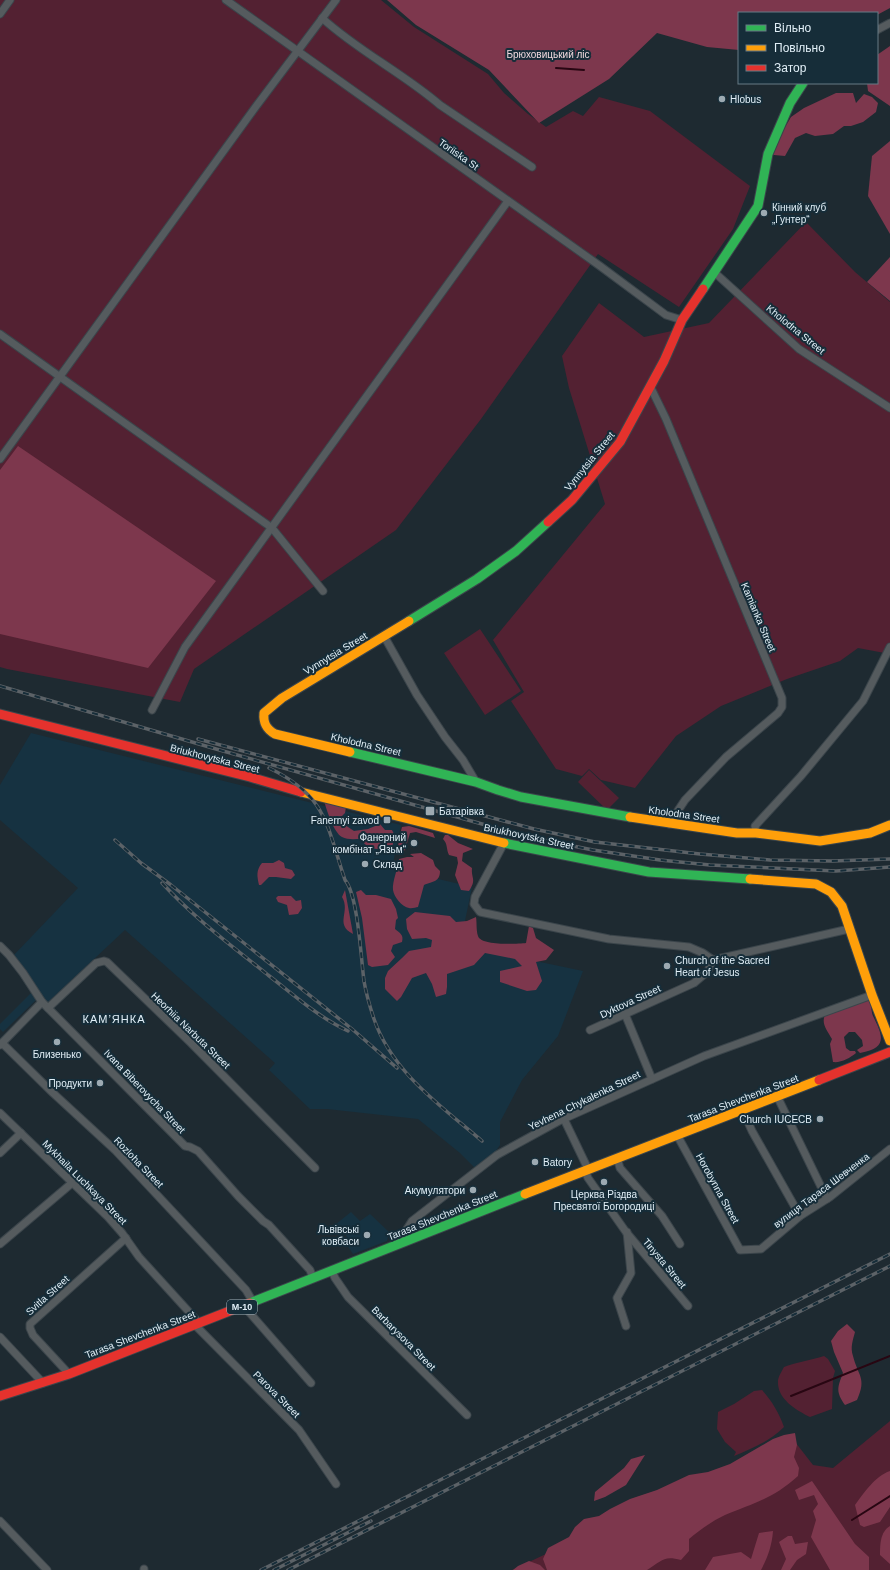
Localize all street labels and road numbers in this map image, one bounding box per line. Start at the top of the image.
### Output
street label: Toriiska St [437,137,481,172]
street label: Kholodna Street [764,303,827,356]
street label: Vynnytsia Street [562,430,617,493]
street label: Kamianka Street [739,581,778,654]
street label: Vynnytsia Street [301,630,369,677]
street label: Kholodna Street [330,731,402,758]
street label: Briukhovytska Street [169,742,261,775]
street label: Kholodna Street [648,804,720,825]
street label: Briukhovytska Street [483,822,575,851]
street label: Dyktova Street [598,983,662,1020]
street label: Heorhiia Narbuta Street [149,990,232,1071]
street label: Ivana Biberovycha Street [102,1047,188,1136]
street label: Yevhena Chykalenka Street [527,1068,642,1132]
street label: Tarasa Shevchenka Street [686,1072,800,1125]
street label: Rozloha Street [112,1135,166,1190]
street label: Mykhaila Luchkaya Street [40,1138,129,1227]
street label: Horobynna Street [694,1151,741,1225]
street label: вулиця Тараса Шевченка [771,1151,872,1230]
street label: Tarasa Shevchenka Street [386,1188,499,1243]
street label: Tinysta Street [641,1236,689,1291]
street label: Svitla Street [24,1273,71,1317]
road number: М-10 [227,1300,257,1314]
street label: Barbarysova Street [369,1304,438,1373]
street label: Tarasa Shevchenka Street [83,1308,197,1361]
street label: Parova Street [251,1369,302,1420]

